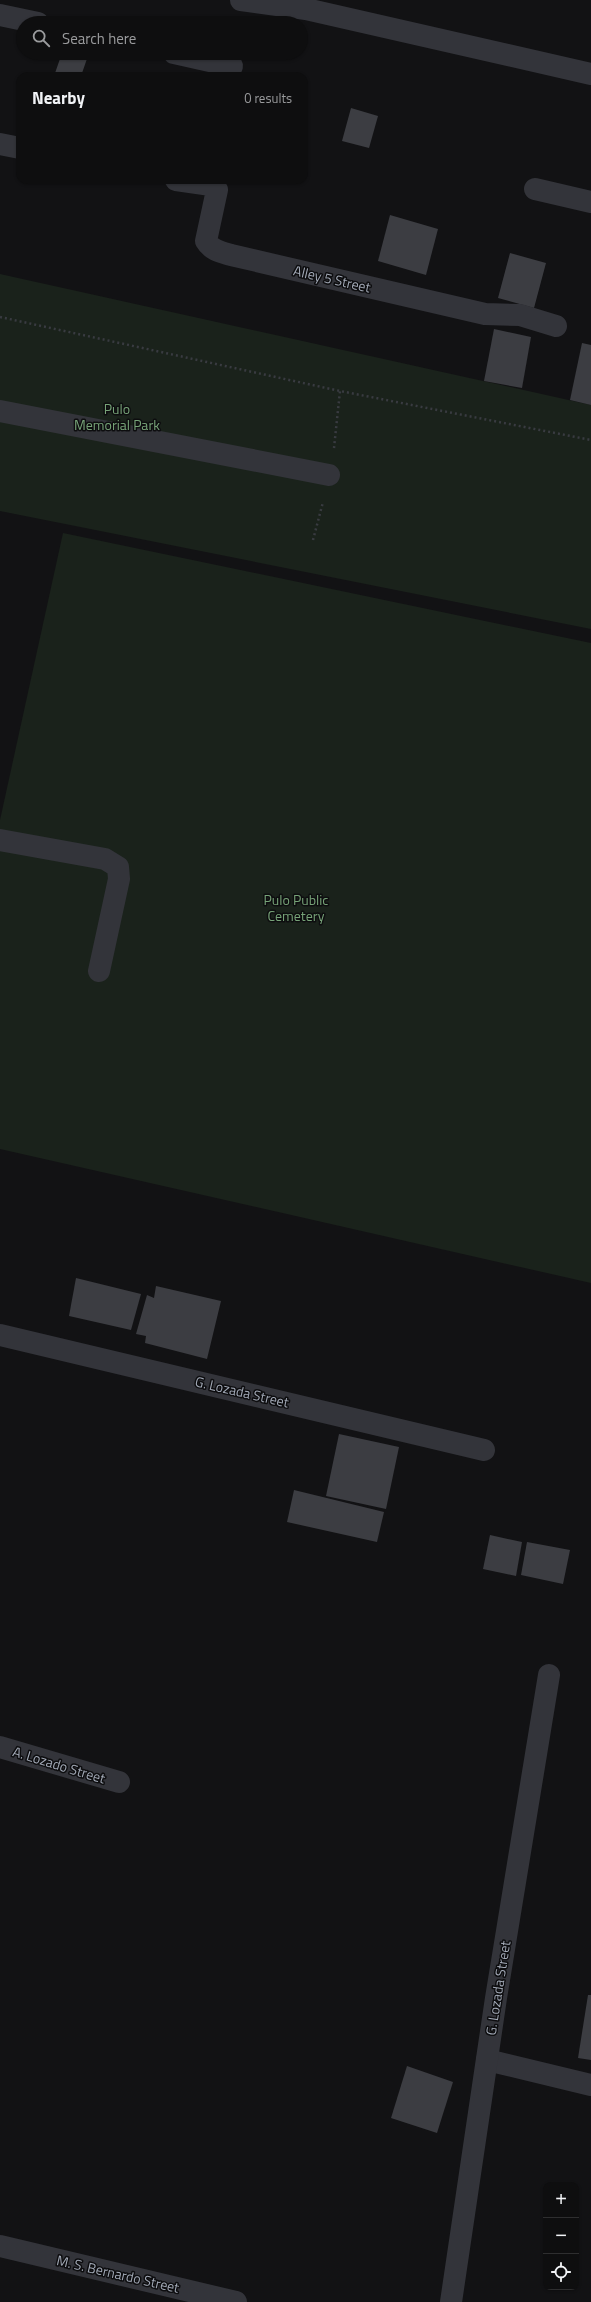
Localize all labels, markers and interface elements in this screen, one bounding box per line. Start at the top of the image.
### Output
search box [16,16,308,60]
icon: search [30,27,52,49]
text: Search here [62,27,136,50]
text: Nearby [32,85,85,111]
text: 0 results [244,88,292,108]
street label: Alley 5 Street [291,259,373,298]
park label: Pulo Memorial Park [74,398,160,435]
park label: Pulo Public Cemetery [264,889,328,926]
street label: G. Lozada Street [193,1371,291,1413]
street label: A. Lozado Street [10,1740,108,1789]
street label: G. Lozada Street [480,1939,515,2037]
map controls [543,2182,579,2290]
button: + [543,2182,579,2218]
button: − [543,2218,579,2254]
street label: M. S. Bernardo Street [55,2249,182,2298]
button: locate [543,2254,579,2290]

